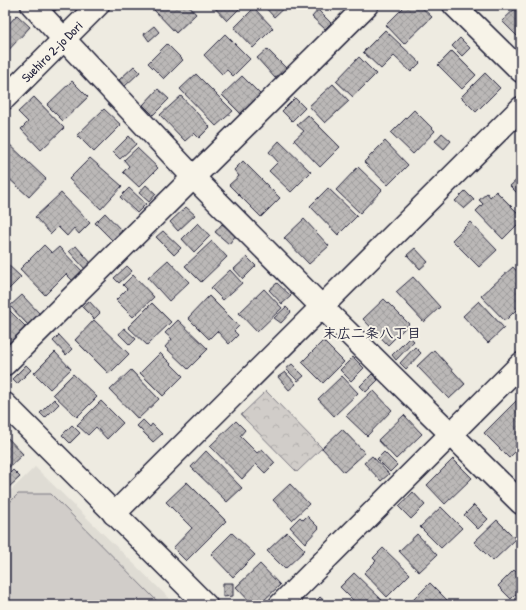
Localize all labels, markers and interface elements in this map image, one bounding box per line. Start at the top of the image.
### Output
street label: Suehiro 2-jo Dori [17,17,86,86]
district label: 末広二条八丁目 [323,323,421,342]

